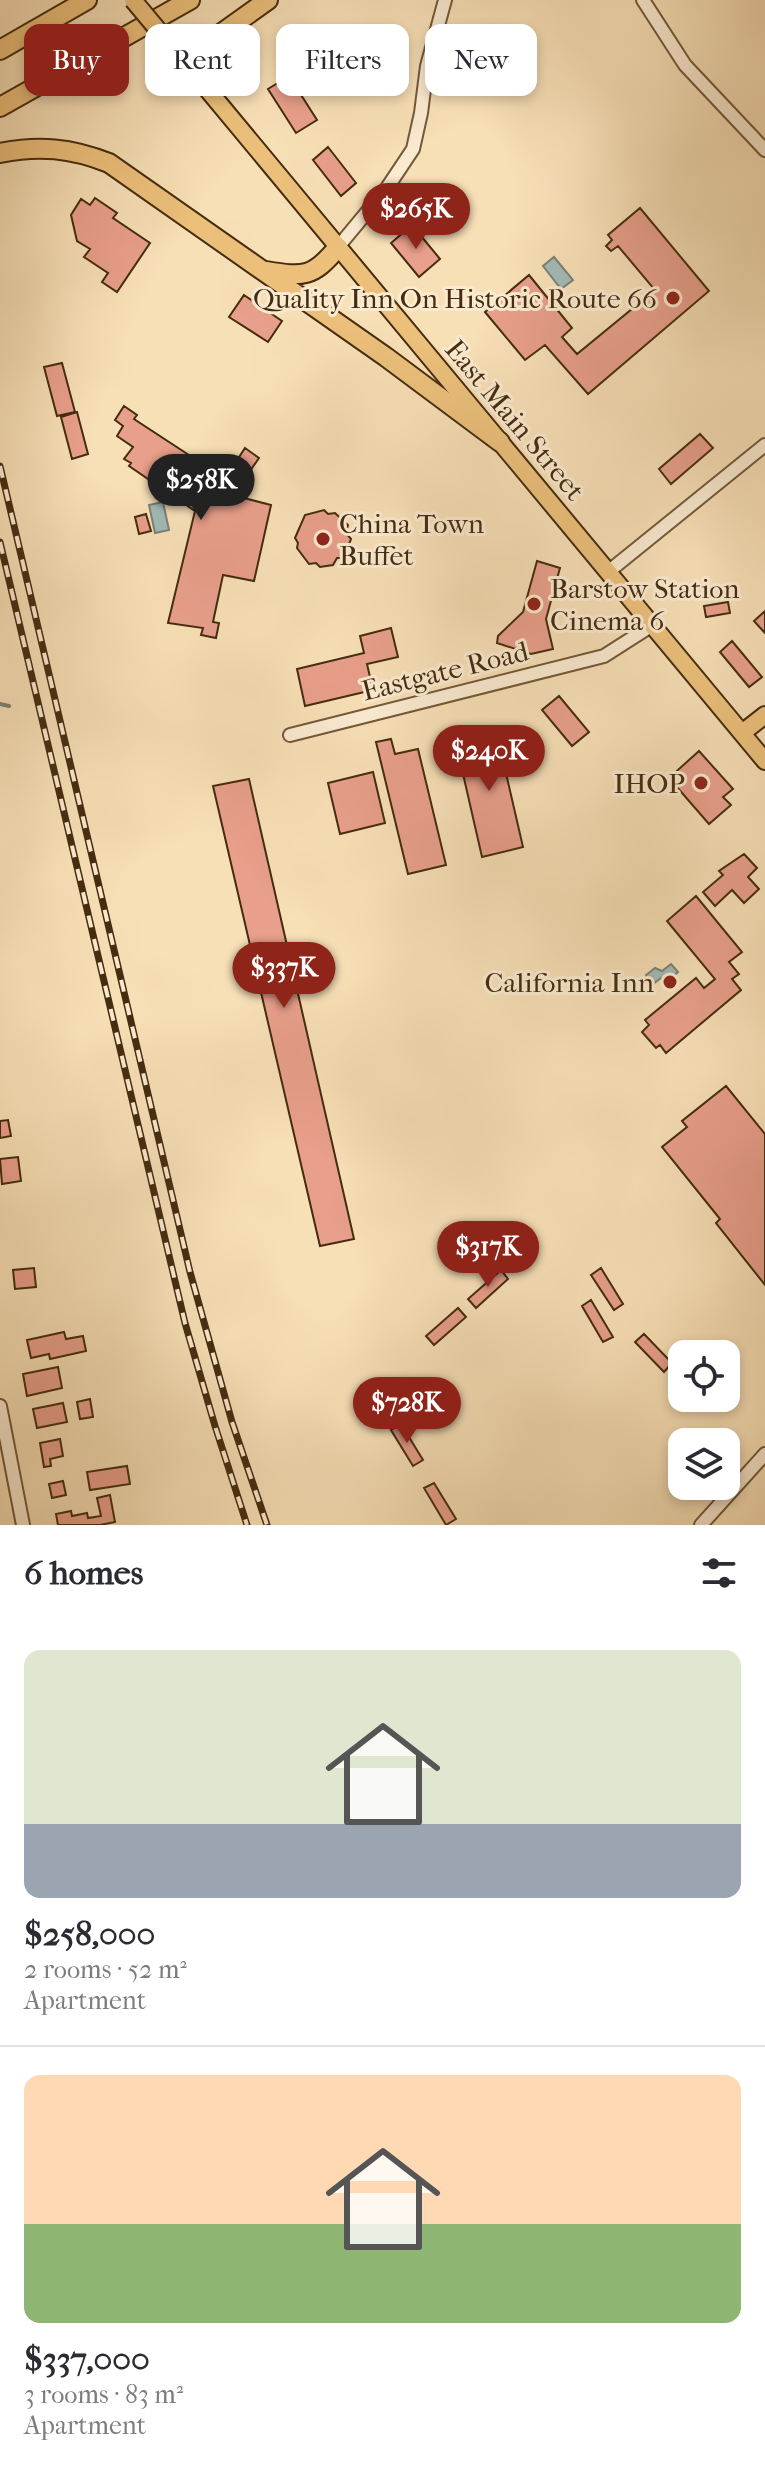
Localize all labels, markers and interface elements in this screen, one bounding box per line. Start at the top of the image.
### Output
chip: Buy [24,24,129,96]
chip: Rent [145,24,260,96]
chip: Filters [276,24,409,96]
chip: New [425,24,537,96]
pin: $265K [360,183,472,251]
text: $265K [380,193,452,224]
place label: Quality Inn On Historic Route 66 [253,282,658,315]
marker: Quality Inn On Historic Route 66 [664,289,682,307]
street label: East Main Street [438,333,592,507]
pin: $258K [145,454,257,522]
text: $258K [166,464,236,495]
place label: China Town Buffet [339,507,484,572]
marker: China Town Buffet [314,530,332,548]
place label: Barstow Station Cinema 6 [550,572,740,637]
marker: Barstow Station Cinema 6 [525,595,543,613]
street label: Eastgate Road [358,634,532,708]
pin: $240K [433,725,545,793]
text: $240K [451,735,527,766]
place label: IHOP [614,767,685,800]
marker: IHOP [692,774,710,792]
pin: $337K [228,942,340,1010]
text: $337K [250,952,318,983]
place label: California Inn [485,966,654,999]
marker: California Inn [661,973,679,991]
pin: $317K [432,1221,544,1289]
text: $317K [455,1231,521,1262]
map controls [668,1340,740,1500]
button: locate [668,1340,740,1412]
pin: $728K [351,1377,463,1445]
text: $728K [371,1387,443,1418]
button: layers [668,1428,740,1500]
icon: filters [697,1551,741,1595]
text: 6 homes [24,1553,143,1593]
icon: home [311,1702,455,1846]
text: $258,000 [24,1914,155,1954]
text: 2 rooms · 52 m² [24,1954,187,1985]
text: Apartment [24,1985,146,2016]
icon: home [311,2127,455,2271]
text: $337,000 [24,2339,150,2379]
text: 3 rooms · 83 m² [24,2379,183,2410]
text: Apartment [24,2410,146,2441]

